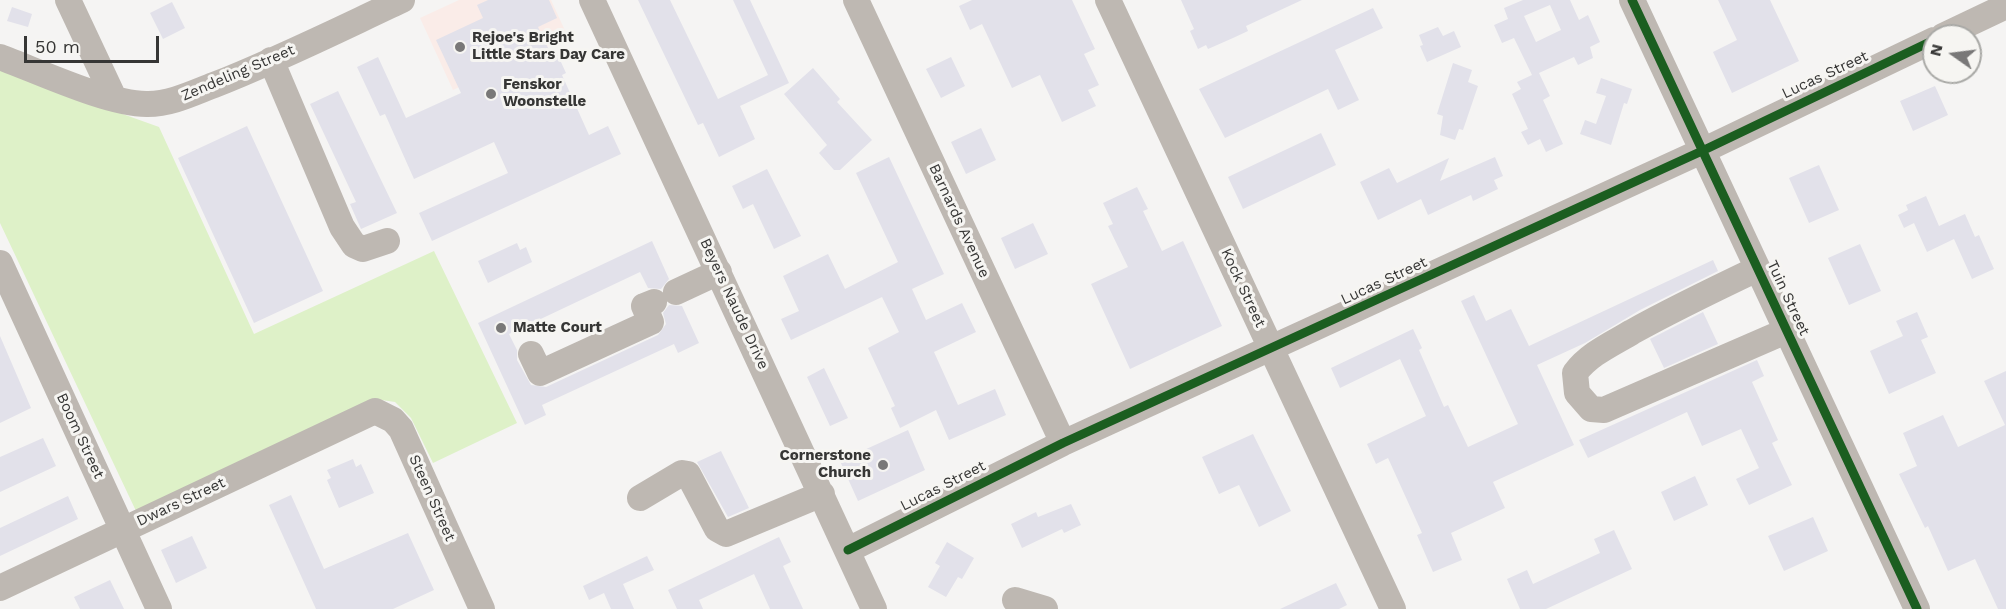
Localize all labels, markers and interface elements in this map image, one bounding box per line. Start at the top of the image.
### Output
scale bar [27,24,162,62]
north arrow [1922,24,1982,84]
place label: Rejoe's Bright Little Stars Day Care [472,29,625,64]
text: 50 m [35,36,80,57]
marker: Rejoe's Bright Little Stars Day Care [453,40,467,54]
street label: Zendeling Street [179,41,297,105]
text: N [1925,42,1947,58]
street label: Lucas Street [1779,47,1871,103]
place label: Fenskor Woonstelle [503,76,586,111]
marker: Fenskor Woonstelle [484,87,498,101]
street label: Barnards Avenue [925,161,993,281]
street label: Beyers Naude Drive [696,236,772,372]
street label: Kock Street [1217,246,1269,330]
street label: Lucas Street [1338,253,1430,309]
street label: Tuin Street [1763,258,1813,338]
place label: Matte Court [513,319,602,337]
marker: Matte Court [494,321,508,335]
street label: Boom Street [52,390,108,482]
place label: Cornerstone Church [780,447,871,482]
street label: Steen Street [405,452,459,544]
street label: Lucas Street [897,457,989,515]
marker: Cornerstone Church [876,458,890,472]
street label: Dwars Street [134,474,228,530]

